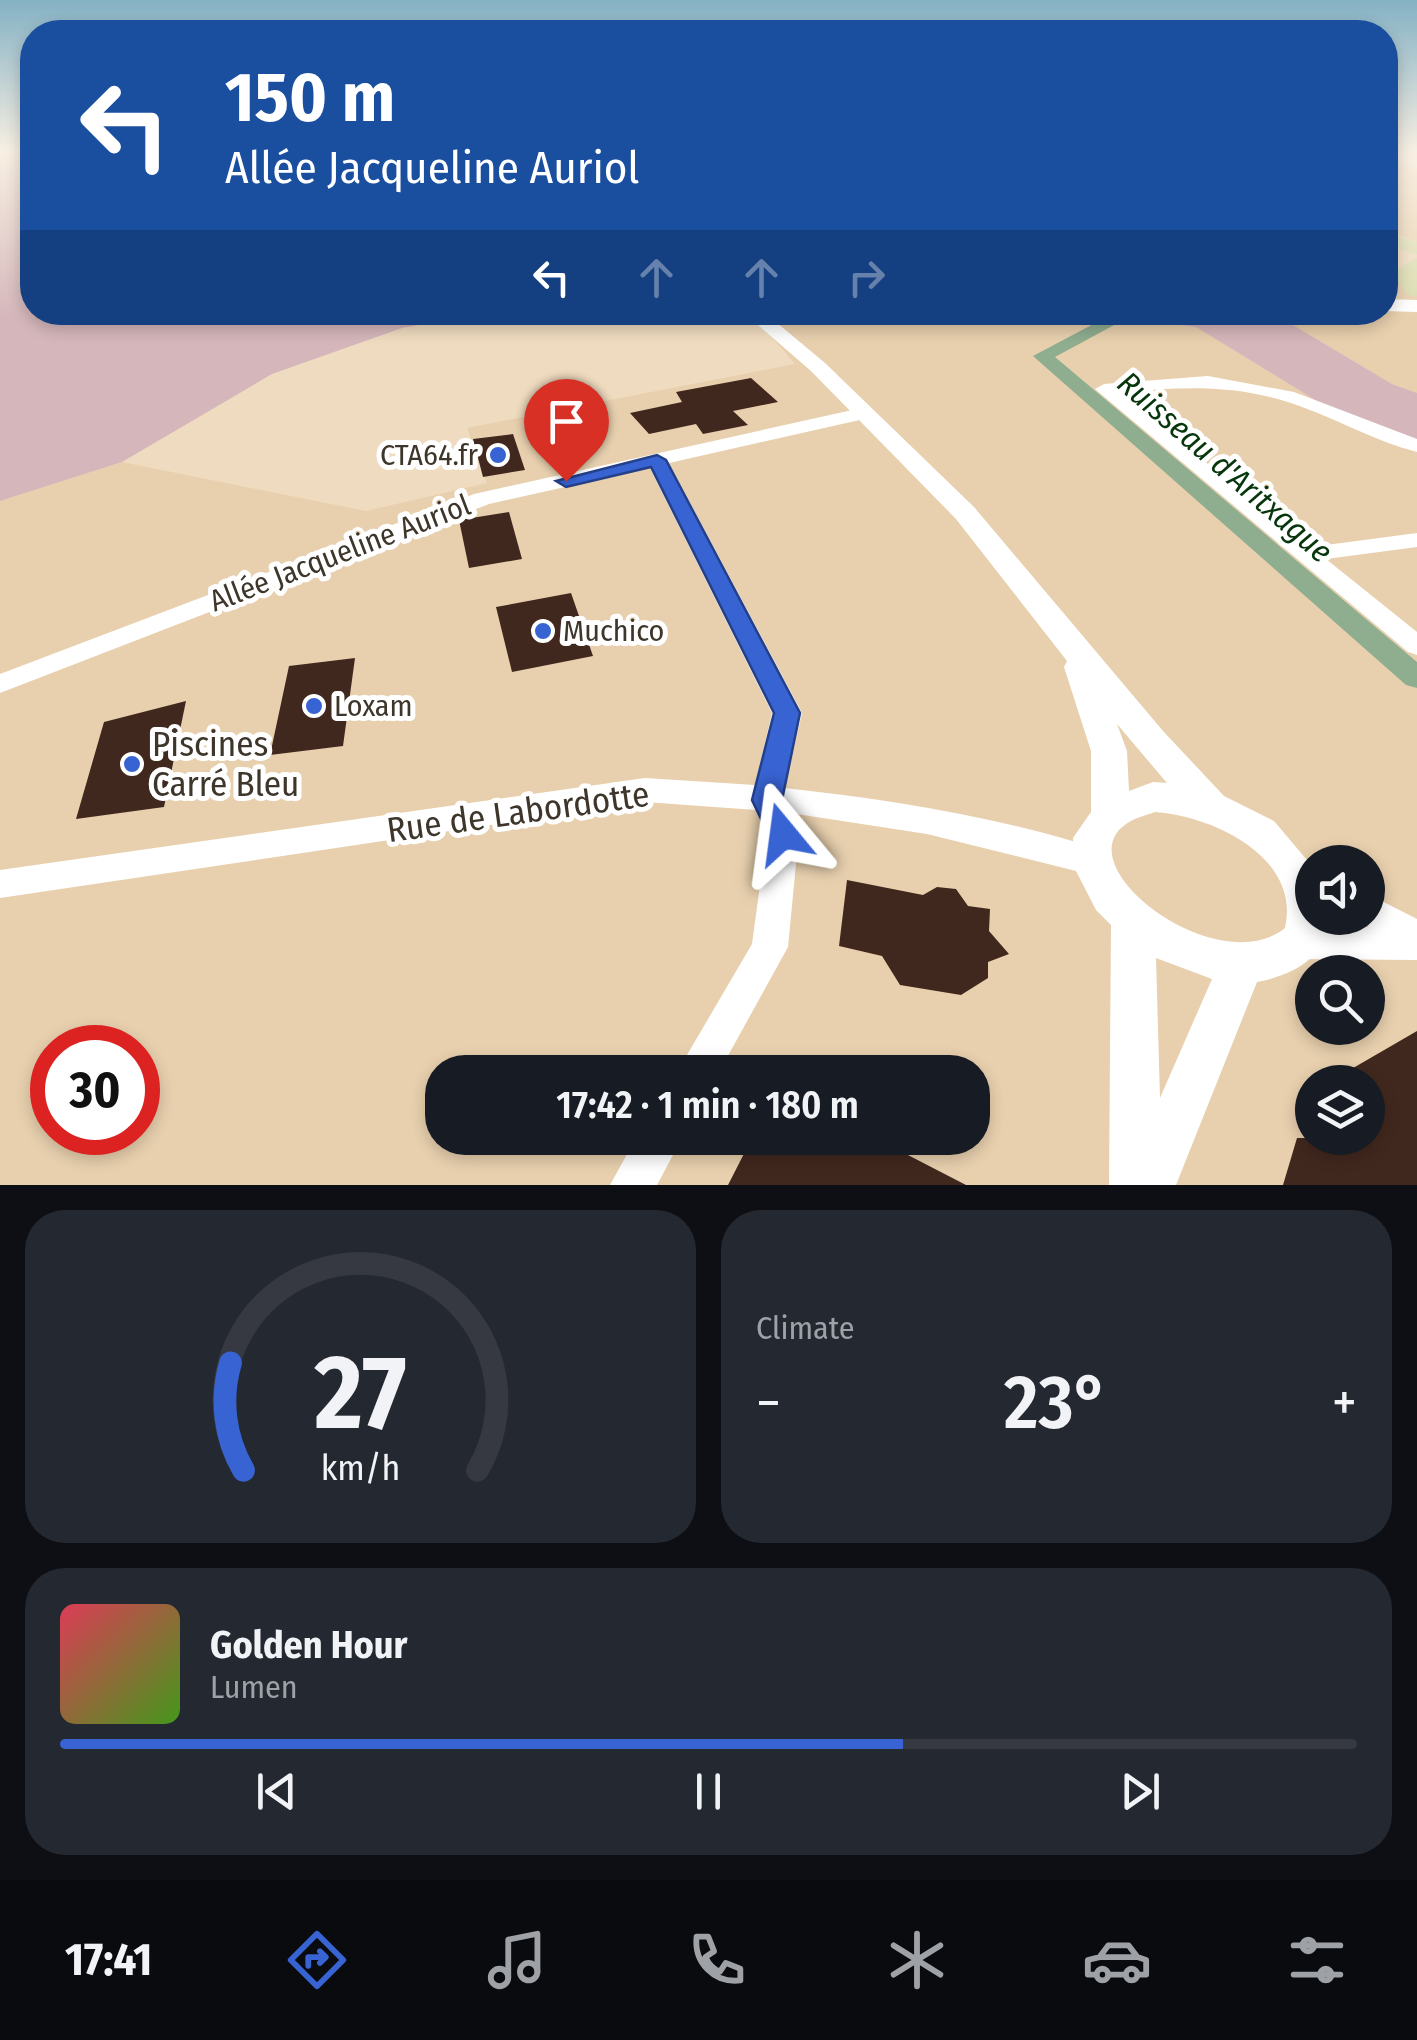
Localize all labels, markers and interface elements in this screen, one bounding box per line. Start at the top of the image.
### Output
text: 150 m [225,56,395,140]
icon: left [60,60,190,190]
text: Allée Jacqueline Auriol [225,141,639,195]
icon: left [524,250,579,305]
icon: ahead [629,250,684,305]
icon: ahead [734,250,789,305]
icon: right [839,250,894,305]
water label: Ruisseau d'Aritxague [1110,364,1340,570]
pin [524,379,609,482]
icon: arrive [539,394,594,449]
place label: CTA64.fr [380,437,479,473]
marker: CTA64.fr [487,444,509,466]
street label: Allée Jacqueline Auriol [205,487,475,619]
place label: Muchico [563,613,664,649]
marker: Muchico [532,620,554,642]
place label: Loxam [334,688,413,724]
marker: Loxam [303,695,325,717]
place label: Piscines Carré Bleu [152,723,299,805]
marker: Piscines Carré Bleu [121,753,143,775]
street label: Rue de Labordotte [384,773,652,851]
position arrow [731,782,835,886]
map controls [1295,845,1385,1155]
button: sound [1295,845,1385,935]
button: search [1295,955,1385,1045]
speed limit sign: 30 [30,1025,160,1155]
button: layers [1295,1065,1385,1155]
text: 17:42 · 1 min · 180 m [556,1082,859,1128]
text: Climate [756,1309,855,1347]
text: 27 [314,1331,406,1456]
text: 23° [1004,1358,1109,1448]
text: − [756,1370,781,1436]
text: + [1332,1370,1357,1436]
text: km/h [321,1447,400,1489]
text: Golden Hour [210,1622,408,1668]
text: Lumen [210,1668,298,1706]
icon: previous [249,1764,304,1819]
icon: pause [681,1764,736,1819]
icon: next [1113,1764,1168,1819]
icon: directions [282,1925,352,1995]
icon: music [482,1925,552,1995]
icon: phone [682,1925,752,1995]
icon: climate [882,1925,952,1995]
icon: car [1082,1925,1152,1995]
icon: filters [1282,1925,1352,1995]
text: 17:41 [65,1933,152,1987]

